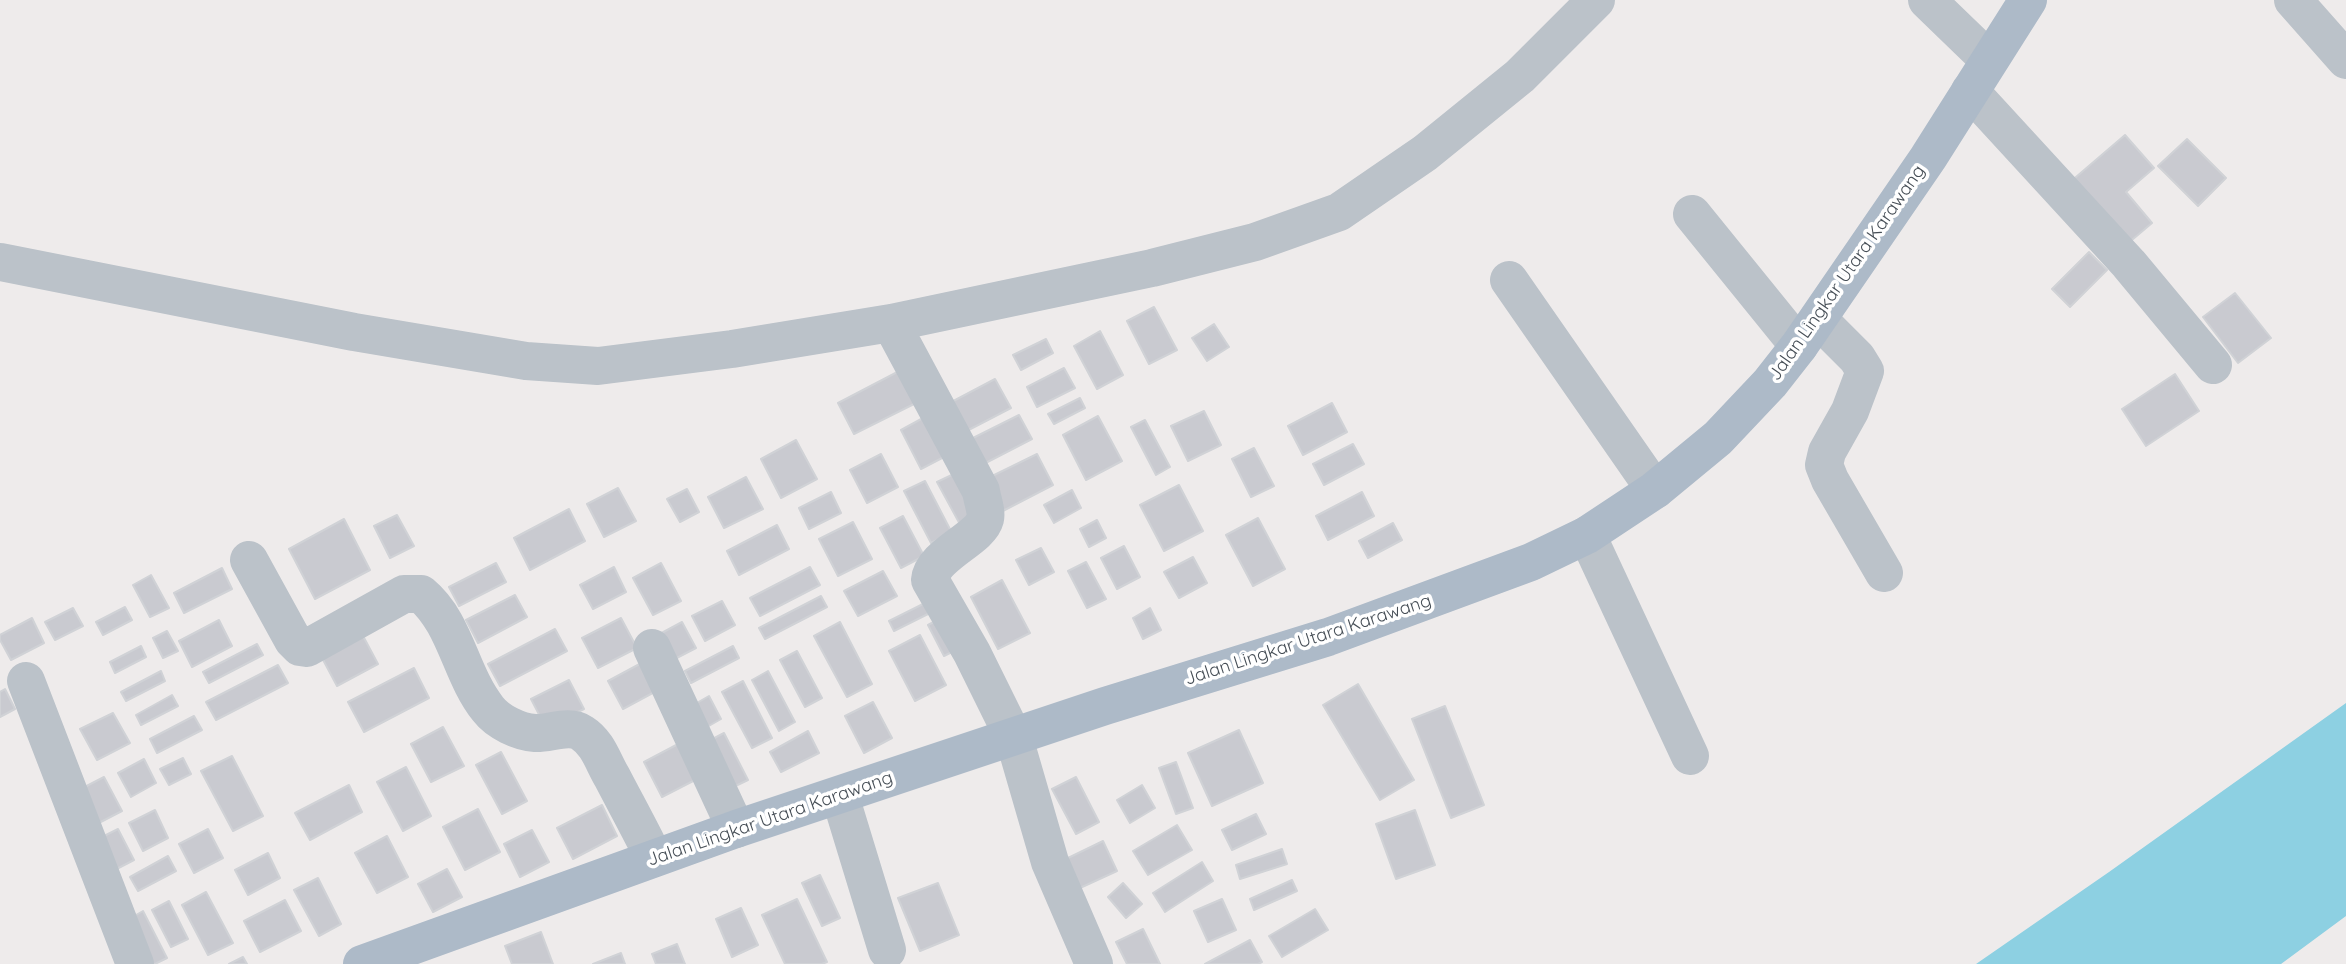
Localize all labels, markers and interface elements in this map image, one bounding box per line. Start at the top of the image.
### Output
street label: Jalan Lingkar Utara Karawang [1764,161,1930,385]
street label: Jalan Lingkar Utara Karawang [1182,590,1434,690]
street label: Jalan Lingkar Utara Karawang [644,767,896,871]

